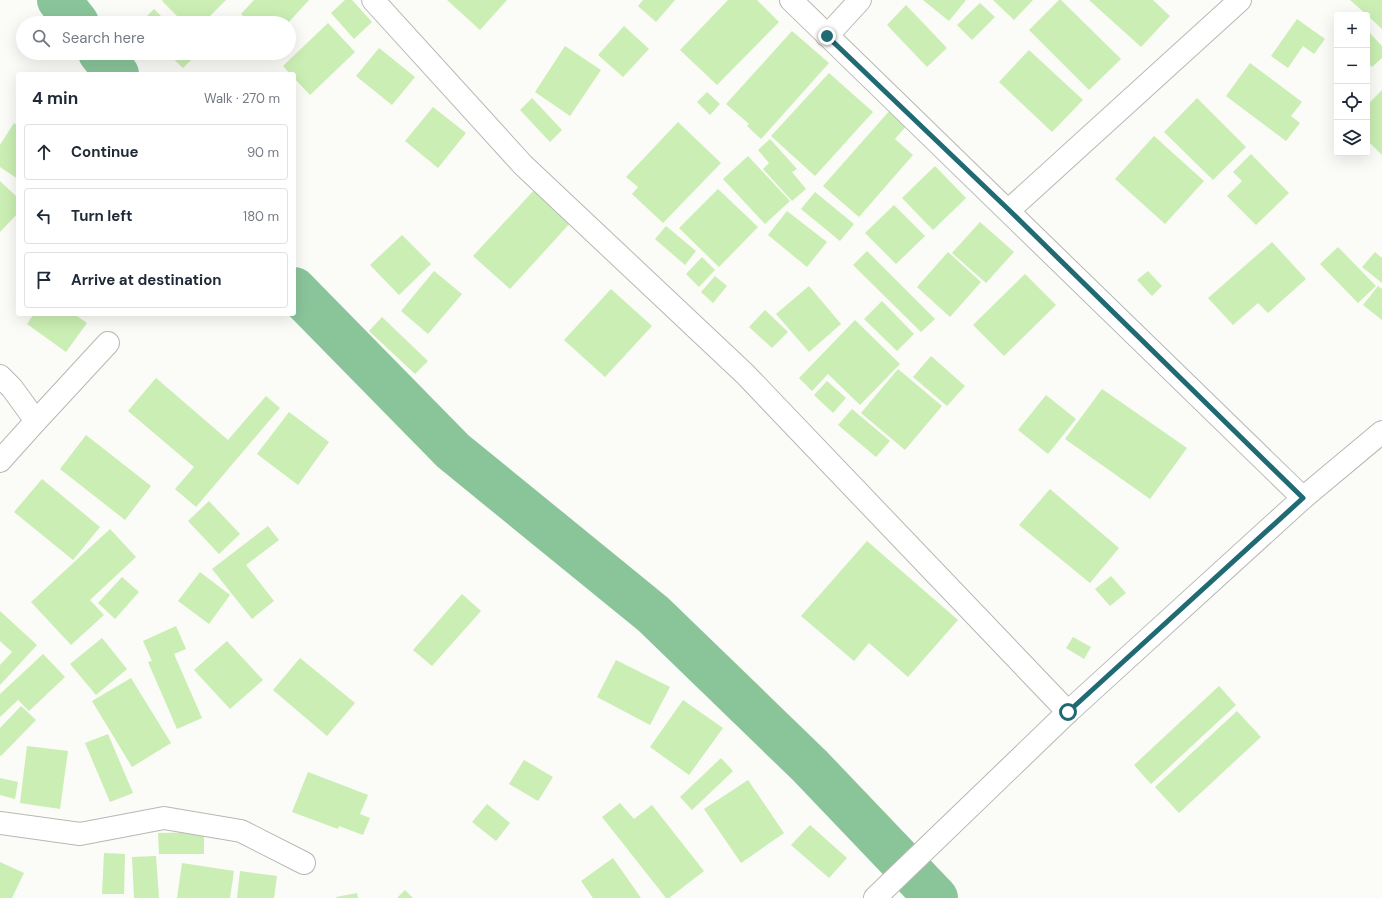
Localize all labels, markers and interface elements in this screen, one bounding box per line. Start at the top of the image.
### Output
map controls [1334,12,1370,156]
button: + [1334,12,1370,48]
search box [16,16,296,60]
icon: search [30,27,52,49]
route end [818,27,836,45]
text: Search here [62,28,145,48]
button: − [1334,48,1370,84]
button: locate [1334,84,1370,120]
text: 4 min [32,87,78,109]
text: Walk · 270 m [204,90,280,107]
button: layers [1334,120,1370,156]
icon: ahead [33,141,55,163]
text: Continue [71,142,139,162]
text: 90 m [247,144,279,161]
icon: left [33,205,55,227]
text: Turn left [71,206,132,226]
text: 180 m [243,208,279,225]
icon: arrive [33,269,55,291]
text: Arrive at destination [71,270,222,290]
route start [1059,703,1077,721]

